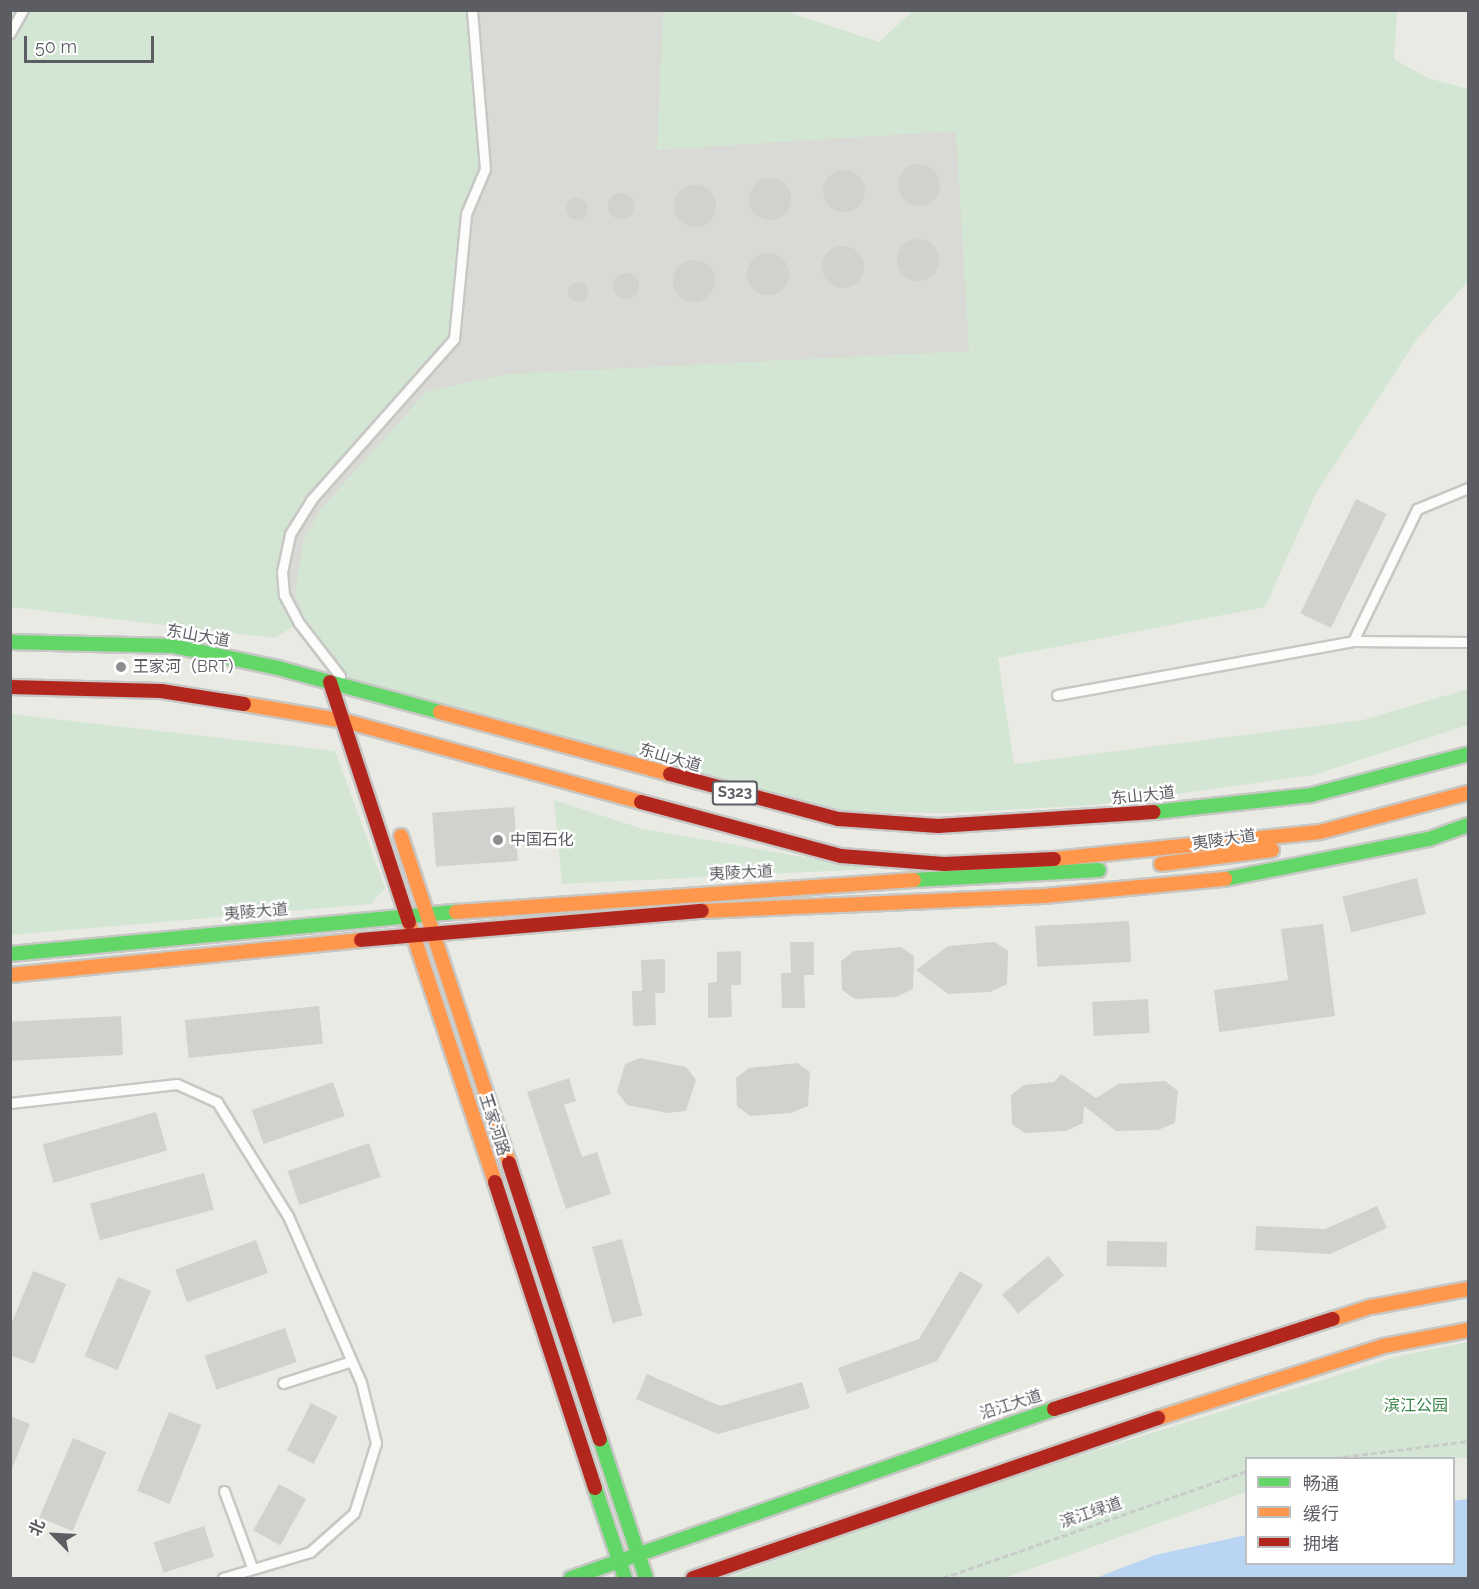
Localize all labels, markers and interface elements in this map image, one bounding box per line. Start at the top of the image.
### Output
scale bar [27,24,158,62]
text: 50 m [35,36,77,57]
street label: 东山大道 [165,621,231,651]
place label: 王家河（BRT） [133,657,244,677]
marker: 王家河（BRT） [114,660,128,674]
street label: 东山大道 [637,740,703,776]
road number: S323 [711,781,759,805]
street label: 东山大道 [1110,783,1176,809]
street label: 夷陵大道 [1191,826,1257,854]
place label: 中国石化 [510,830,574,850]
marker: 中国石化 [491,833,505,847]
street label: 夷陵大道 [709,862,773,884]
street label: 夷陵大道 [223,900,289,924]
street label: 王家河路 [475,1092,513,1158]
street label: 沿江大道 [978,1386,1044,1424]
park label: 滨江公园 [1384,1396,1448,1416]
legend [1245,1457,1455,1565]
text: 畅通 [1303,1473,1339,1494]
street label: 滨江绿道 [1058,1494,1124,1532]
text: 缓行 [1303,1503,1339,1524]
north arrow [24,1505,84,1565]
text: 北 [25,1516,49,1539]
text: 拥堵 [1303,1533,1339,1554]

